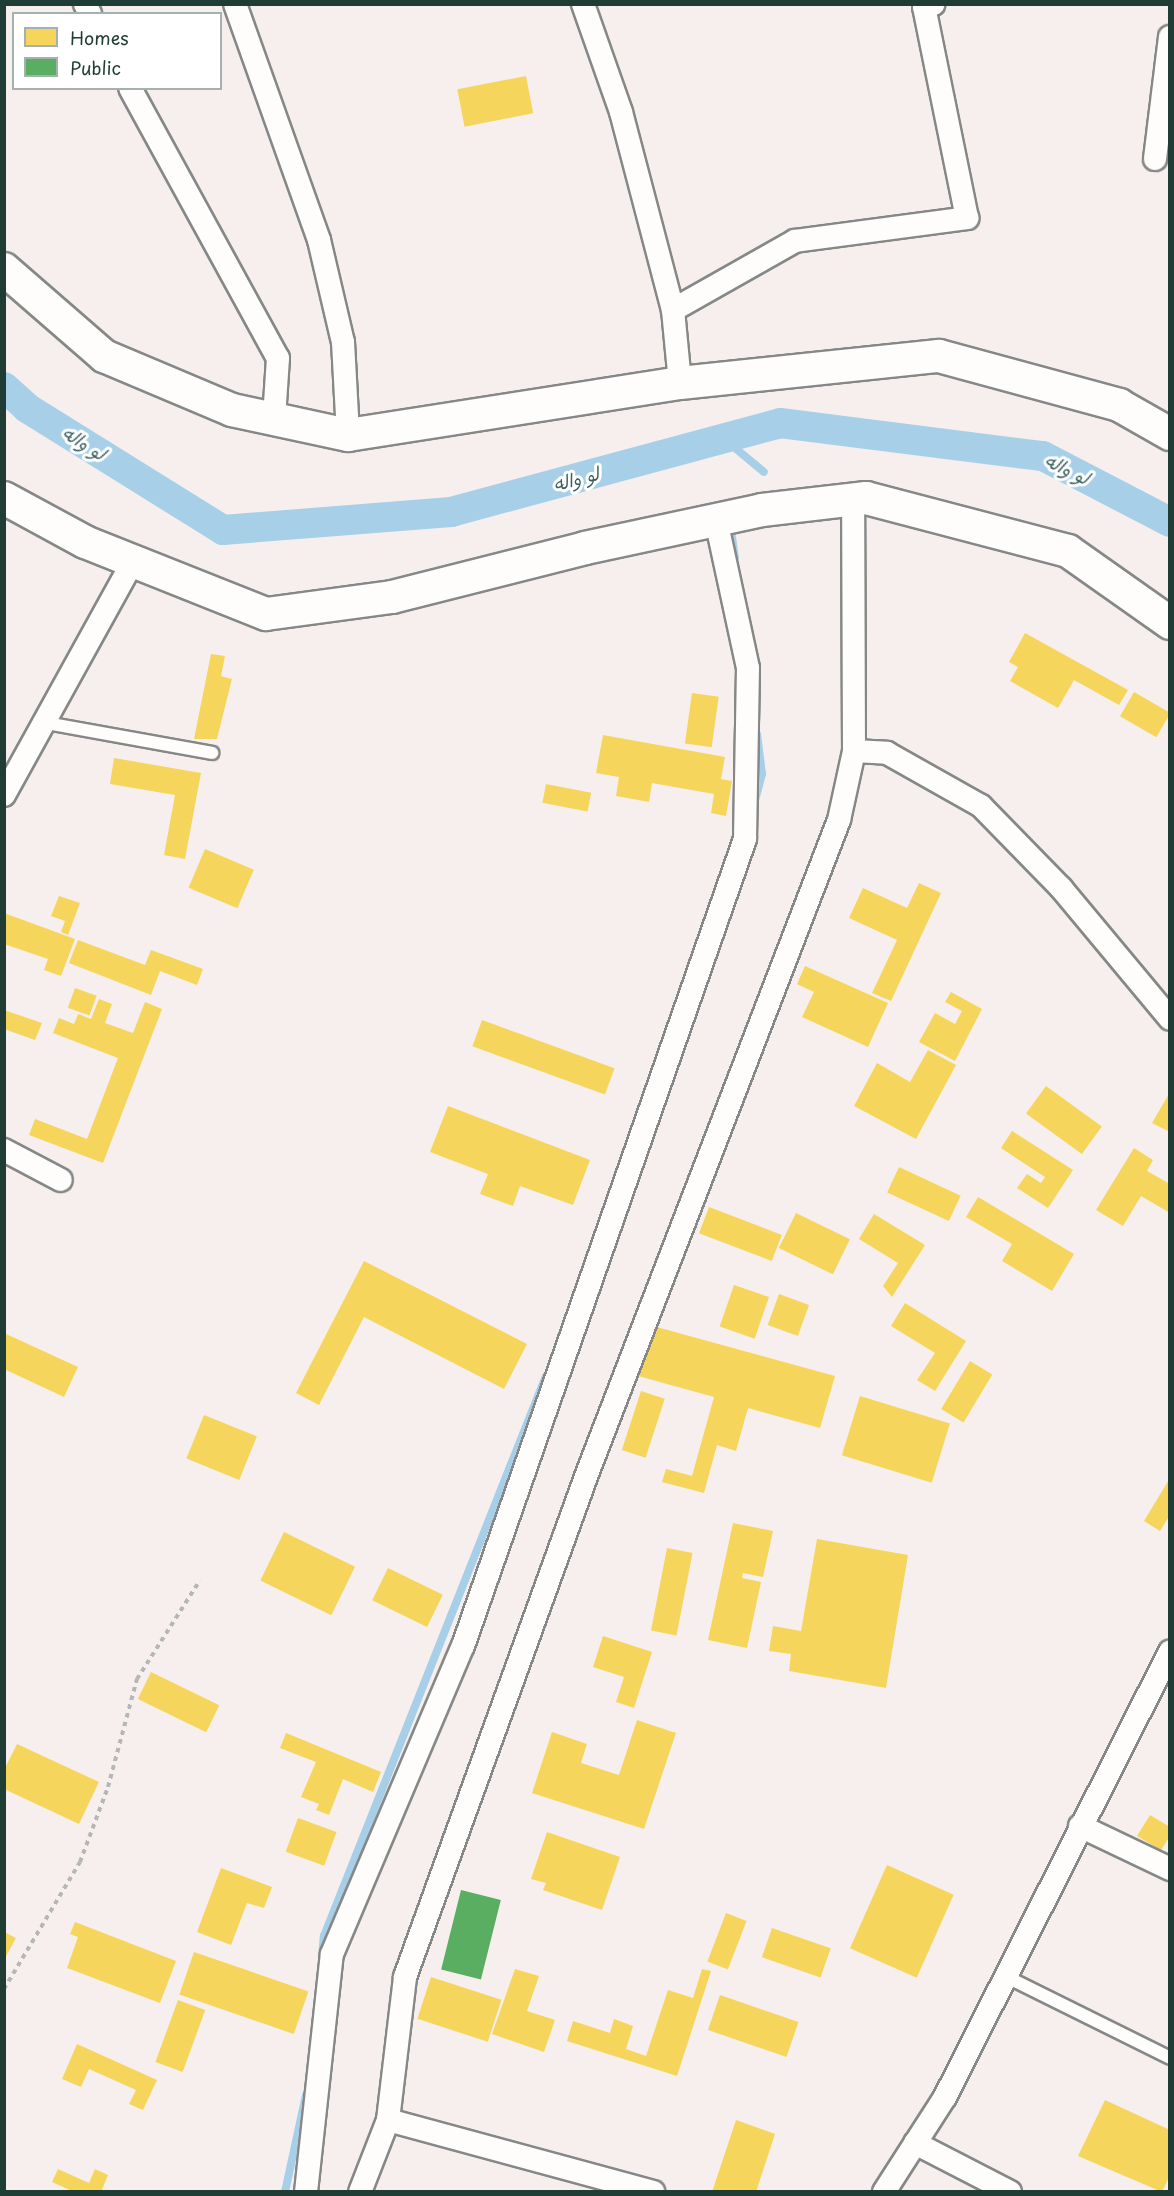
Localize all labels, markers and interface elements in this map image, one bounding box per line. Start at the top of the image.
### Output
legend [12,12,222,90]
text: Homes [70,24,128,51]
text: Public [70,54,121,81]
water label: لو واله [59,422,109,464]
water label: لو واله [1041,449,1093,489]
water label: لو واله [551,463,601,495]

